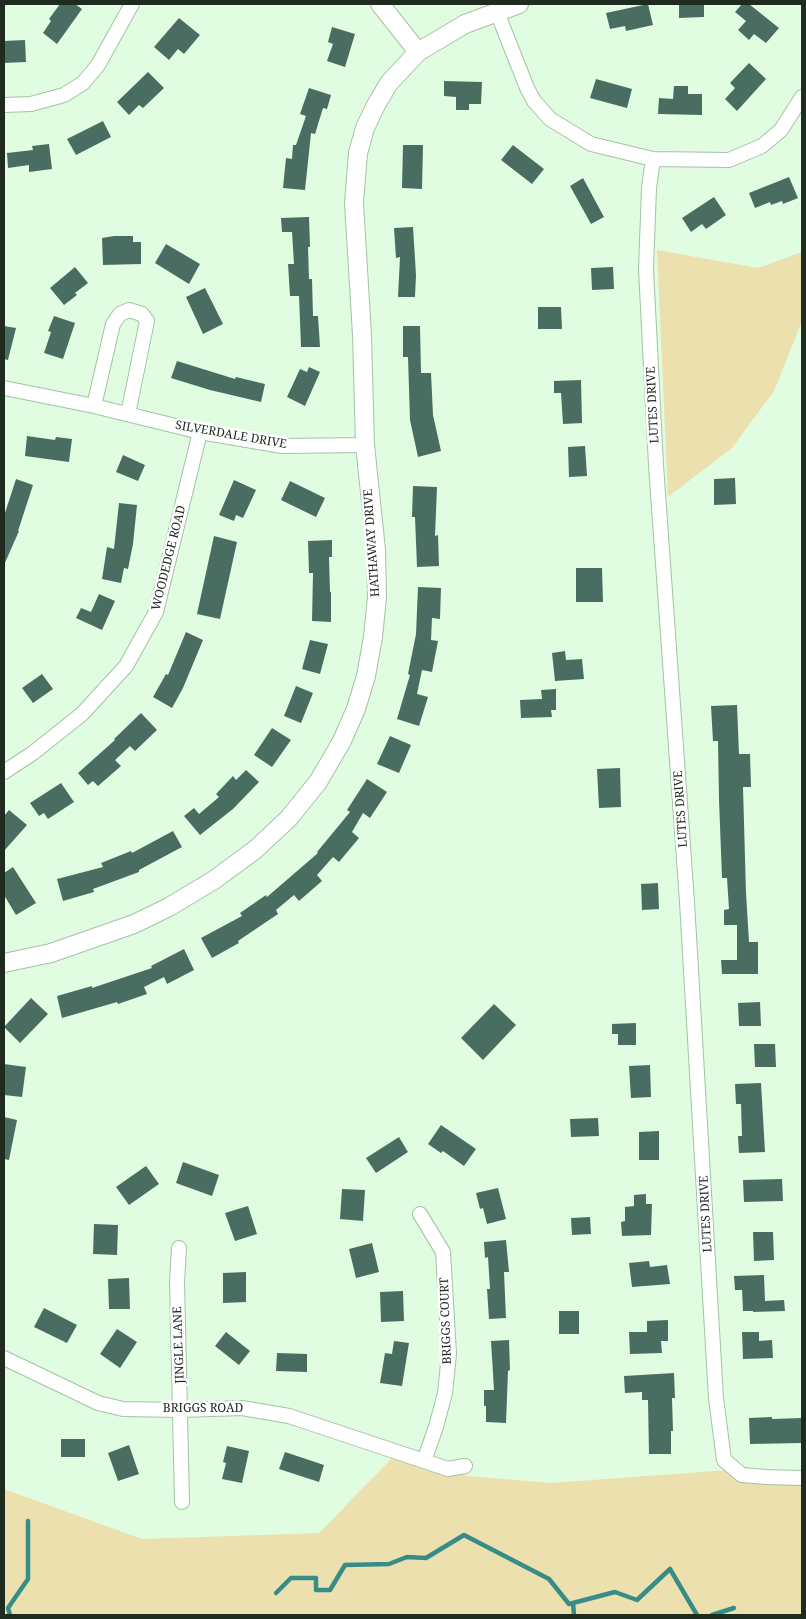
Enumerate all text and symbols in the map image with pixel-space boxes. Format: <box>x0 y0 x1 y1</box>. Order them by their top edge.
street label: LUTES DRIVE <box>644 366 662 444</box>
street label: SILVERDALE DRIVE <box>174 418 288 452</box>
street label: HATHAWAY DRIVE <box>361 488 383 598</box>
street label: WOODEDGE ROAD <box>149 504 189 612</box>
street label: LUTES DRIVE <box>671 770 691 848</box>
street label: LUTES DRIVE <box>697 1175 715 1253</box>
street label: BRIGGS COURT <box>437 1277 455 1365</box>
street label: JINGLE LANE <box>170 1306 188 1384</box>
street label: BRIGGS ROAD <box>163 1402 243 1416</box>

